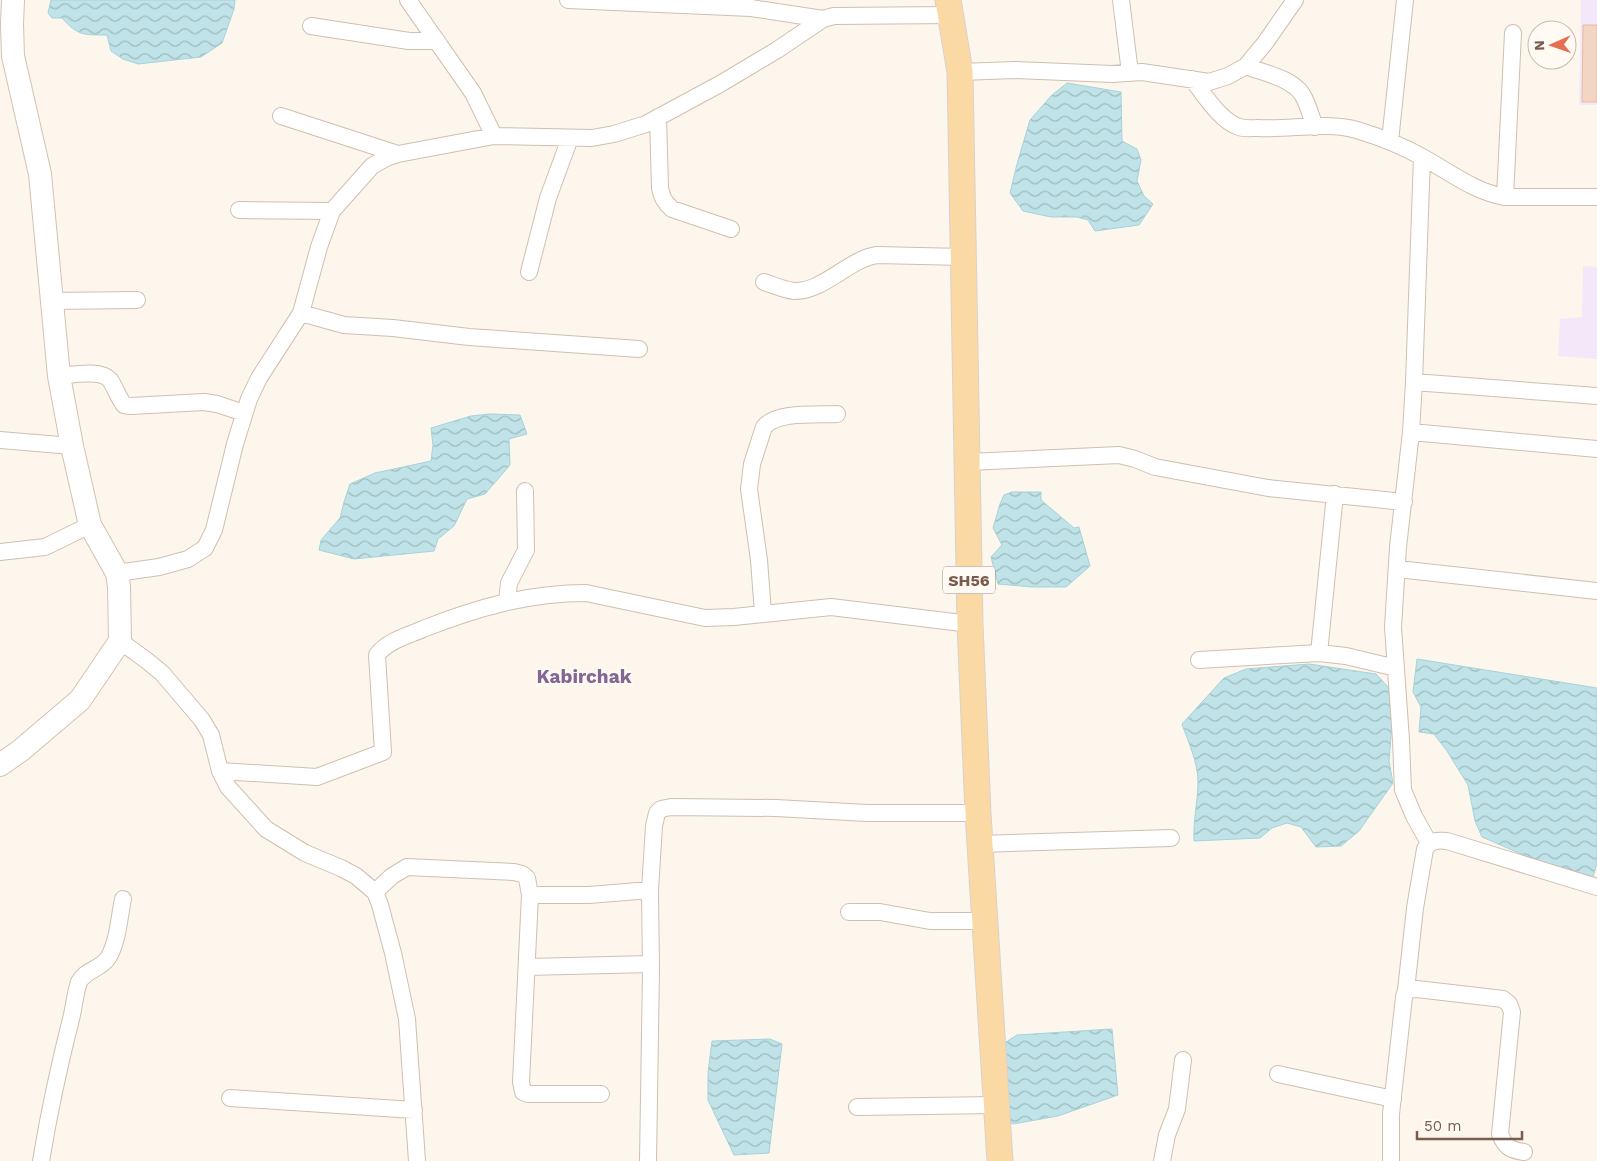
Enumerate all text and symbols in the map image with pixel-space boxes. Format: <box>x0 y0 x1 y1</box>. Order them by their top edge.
north arrow <box>1527 20 1577 70</box>
text: N <box>1531 40 1547 51</box>
road number: SH56 <box>943 566 995 594</box>
district label: Kabirchak <box>537 665 632 688</box>
scale bar <box>1417 1108 1522 1140</box>
text: 50 m <box>1424 1117 1461 1135</box>

